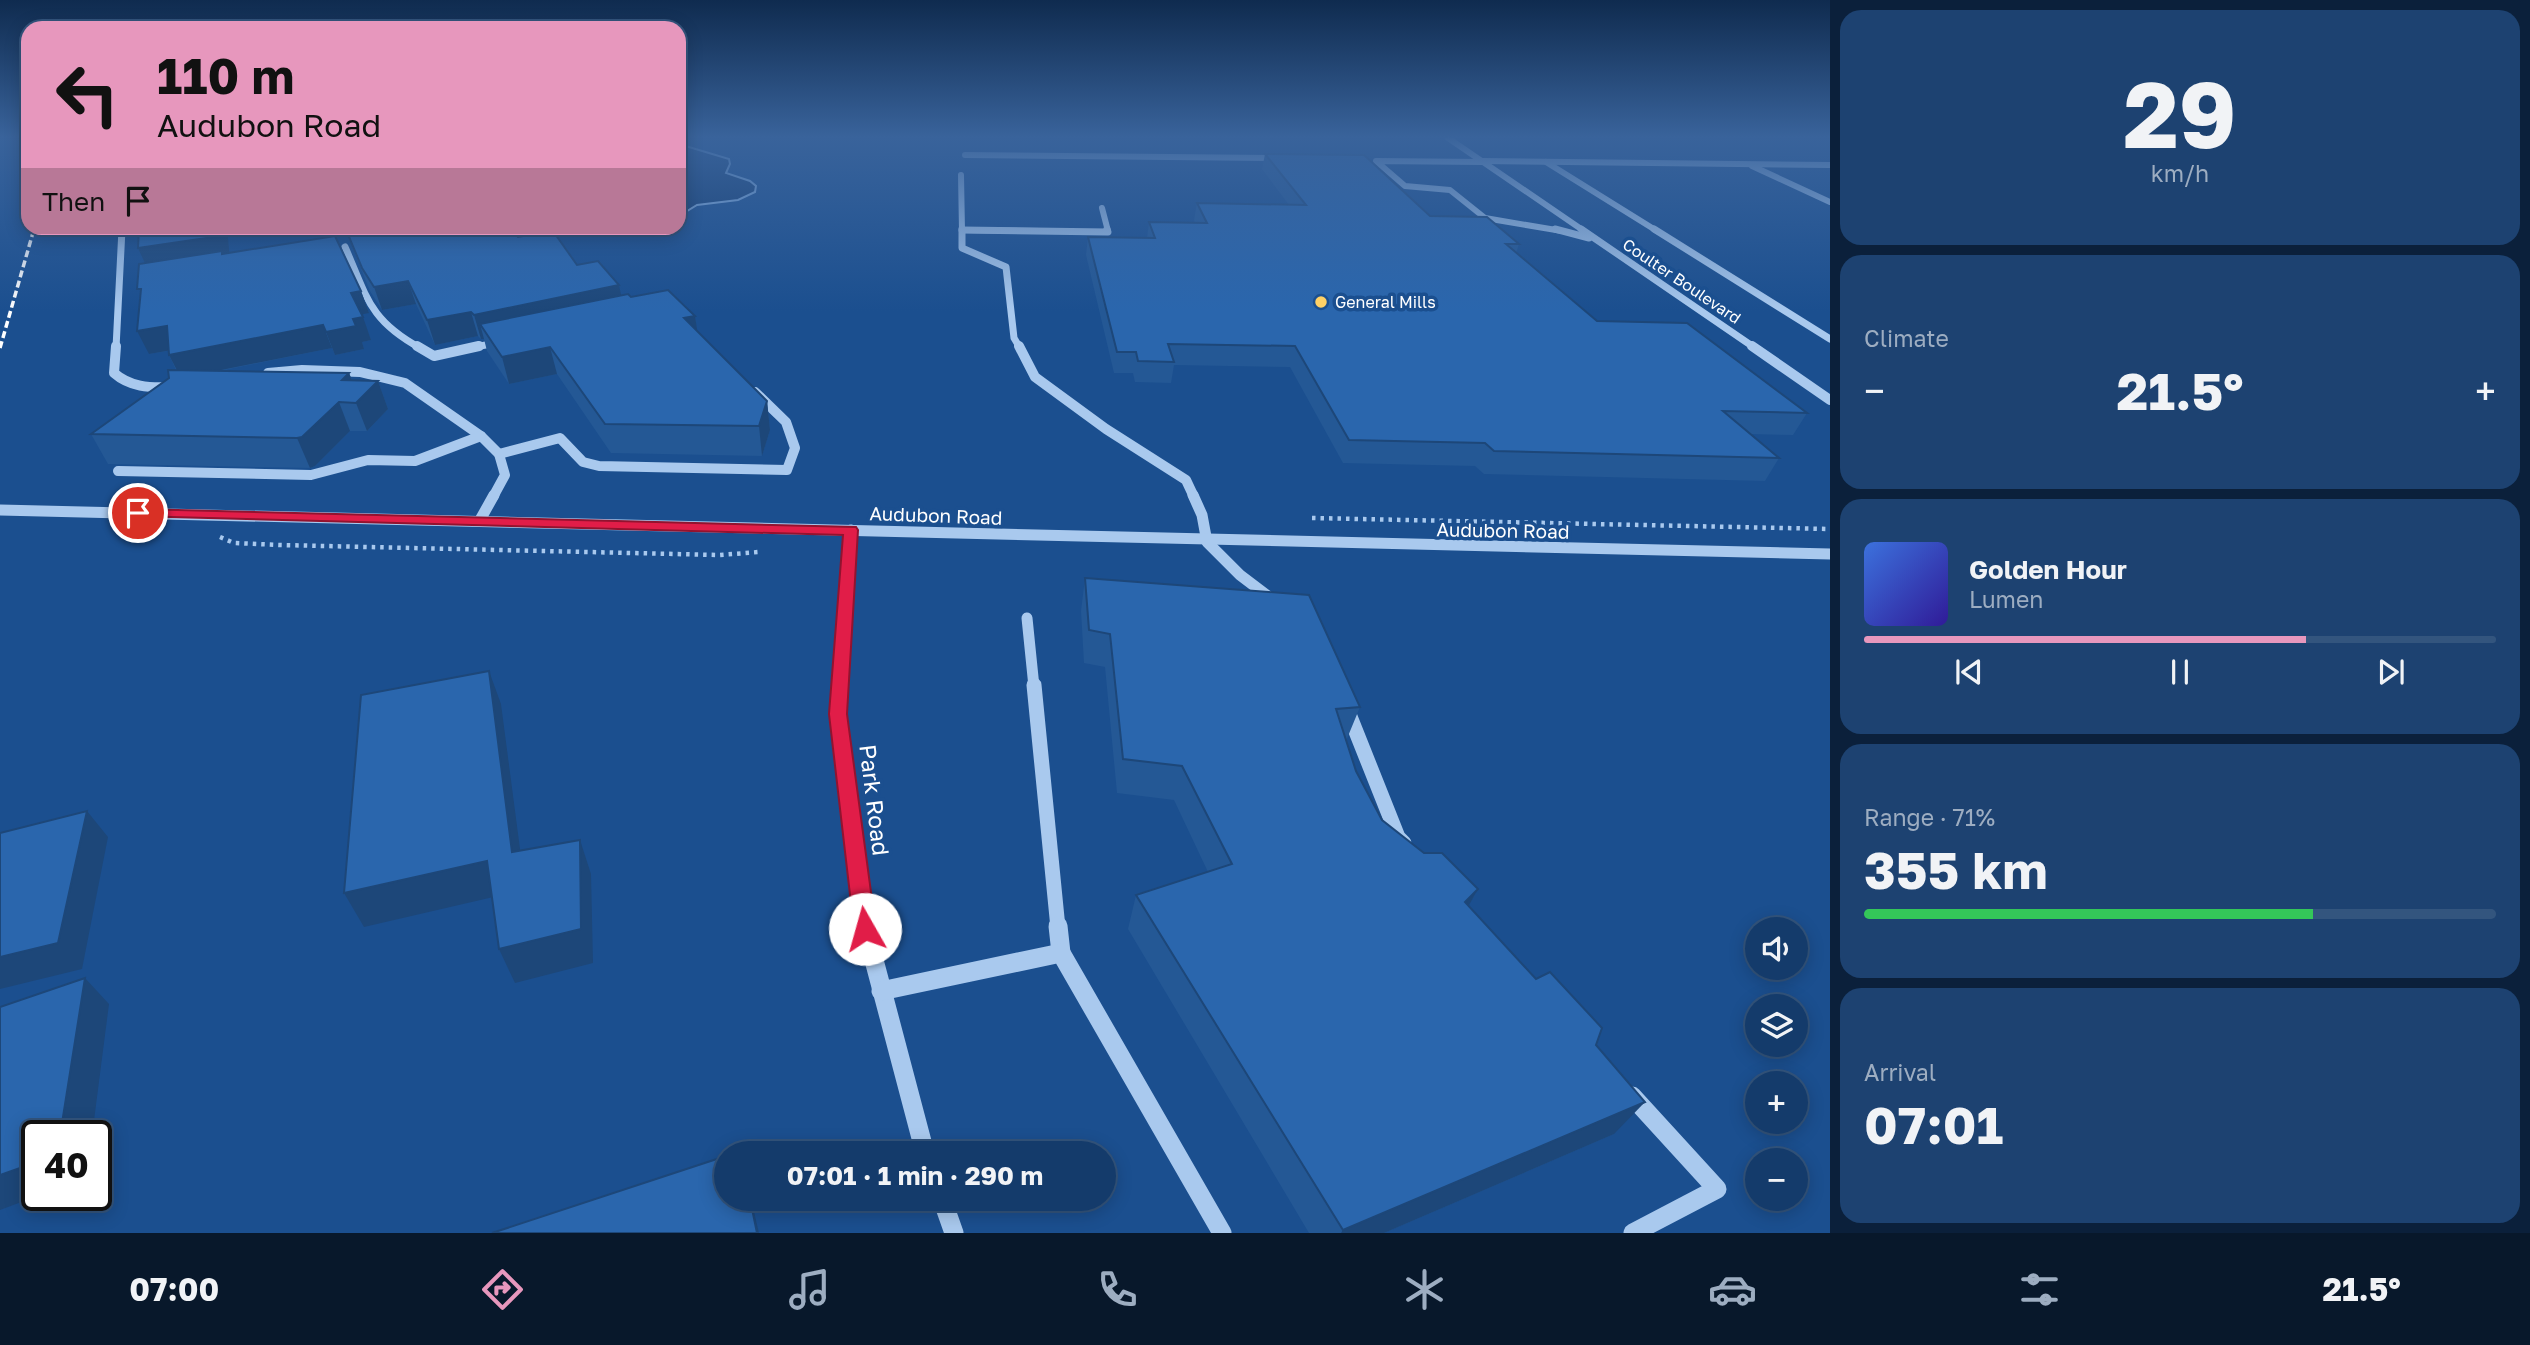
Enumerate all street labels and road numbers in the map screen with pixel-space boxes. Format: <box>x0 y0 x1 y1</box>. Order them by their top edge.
street label: Coulter Boulevard <box>1619 234 1745 328</box>
street label: Audubon Road <box>869 501 1003 529</box>
street label: Audubon Road <box>1436 517 1570 543</box>
street label: Park Road <box>854 743 896 857</box>

